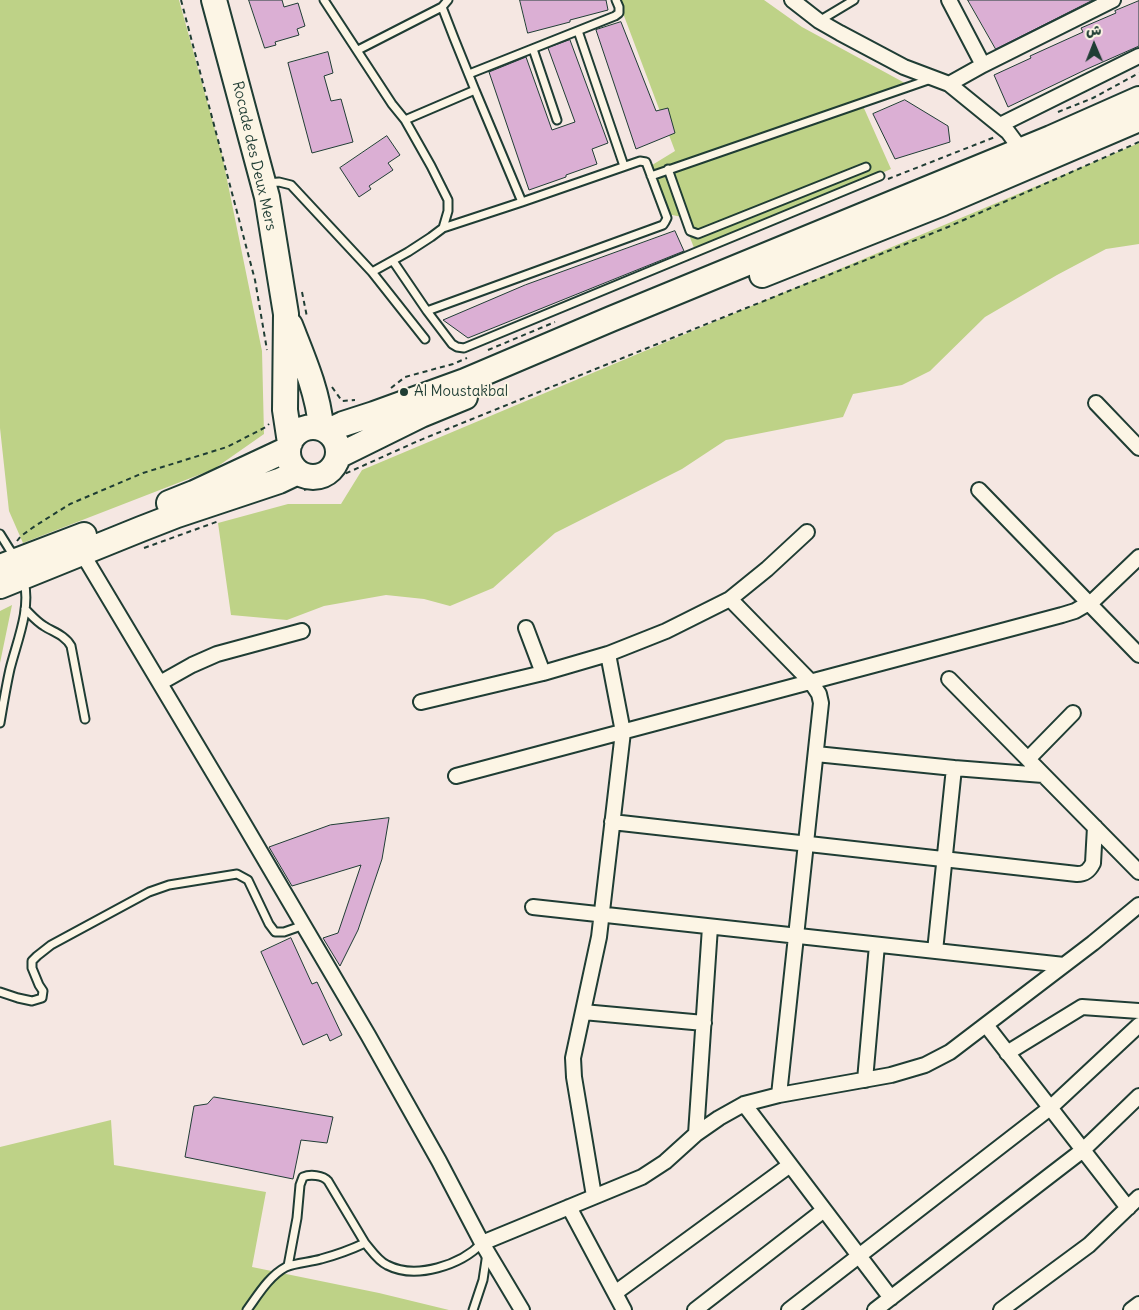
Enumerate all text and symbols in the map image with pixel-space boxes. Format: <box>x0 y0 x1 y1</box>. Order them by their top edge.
north arrow <box>1069 20 1119 70</box>
text: ش <box>1086 21 1102 39</box>
street label: Rocade des Deux Mers <box>228 79 280 233</box>
place label: Al Moustakbal <box>414 383 508 401</box>
marker: Al Moustakbal <box>398 386 410 398</box>

